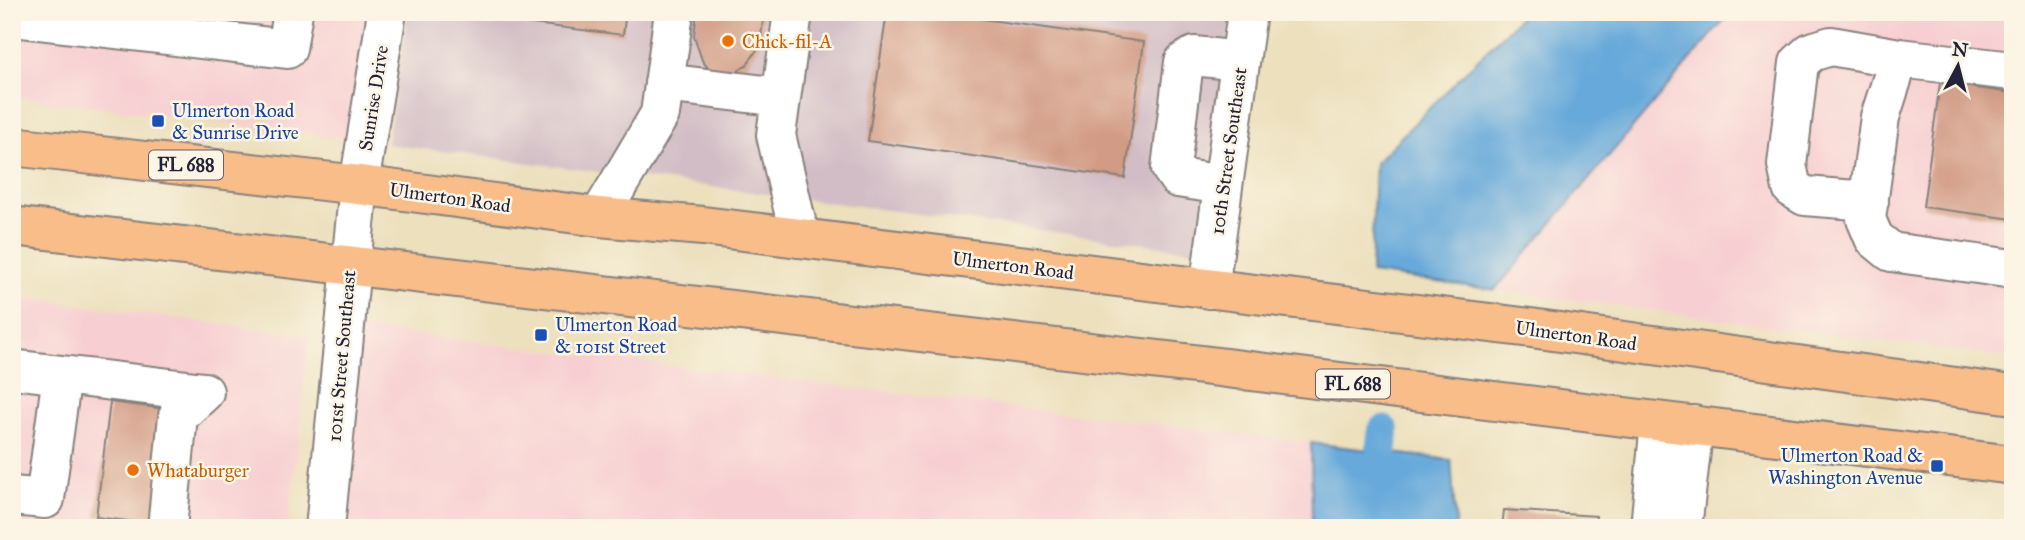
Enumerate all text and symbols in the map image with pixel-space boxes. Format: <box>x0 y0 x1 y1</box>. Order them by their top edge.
place label: Chick-fil-A <box>742 30 832 53</box>
north arrow <box>1924 32 1994 102</box>
marker: Chick-fil-A <box>720 33 736 49</box>
text: N <box>1951 37 1969 62</box>
street label: Sunrise Drive <box>354 44 393 152</box>
street label: 10th Street Southeast <box>1205 66 1252 236</box>
place label: Ulmerton Road & Sunrise Drive <box>172 99 299 144</box>
marker: Ulmerton Road & Sunrise Drive <box>150 113 166 129</box>
road number: FL 688 <box>149 150 223 180</box>
street label: Ulmerton Road <box>388 178 513 217</box>
street label: Ulmerton Road <box>951 247 1076 284</box>
street label: 101st Street Southeast <box>323 269 360 443</box>
place label: Ulmerton Road & 101st Street <box>555 313 678 358</box>
street label: Ulmerton Road <box>1514 316 1639 355</box>
marker: Ulmerton Road & 101st Street <box>533 327 549 343</box>
road number: FL 688 <box>1316 370 1390 398</box>
place label: Ulmerton Road & Washington Avenue <box>1768 444 1923 490</box>
marker: Ulmerton Road & Washington Avenue <box>1929 458 1945 474</box>
place label: Whataburger <box>147 459 250 483</box>
marker: Whataburger <box>125 462 141 478</box>

